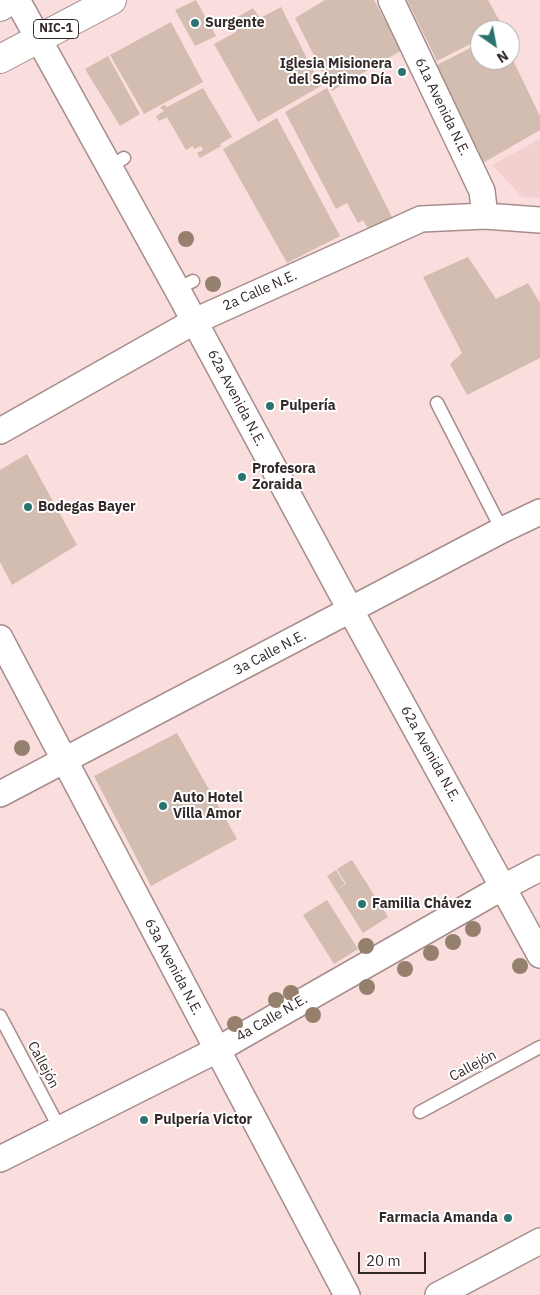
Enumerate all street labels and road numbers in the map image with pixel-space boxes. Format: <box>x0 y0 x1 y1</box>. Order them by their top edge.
road number: NIC-1 <box>34 20 78 38</box>
street label: 61a Avenida N.E. <box>411 55 473 159</box>
street label: 2a Calle N.E. <box>220 267 300 315</box>
street label: 62a Avenida N.E. <box>204 347 268 449</box>
street label: 3a Calle N.E. <box>231 627 309 679</box>
street label: 62a Avenida N.E. <box>397 703 463 805</box>
street label: 63a Avenida N.E. <box>141 916 205 1018</box>
street label: 4a Calle N.E. <box>233 991 311 1045</box>
street label: Callejón <box>24 1039 62 1091</box>
street label: Callejón <box>447 1047 499 1085</box>

